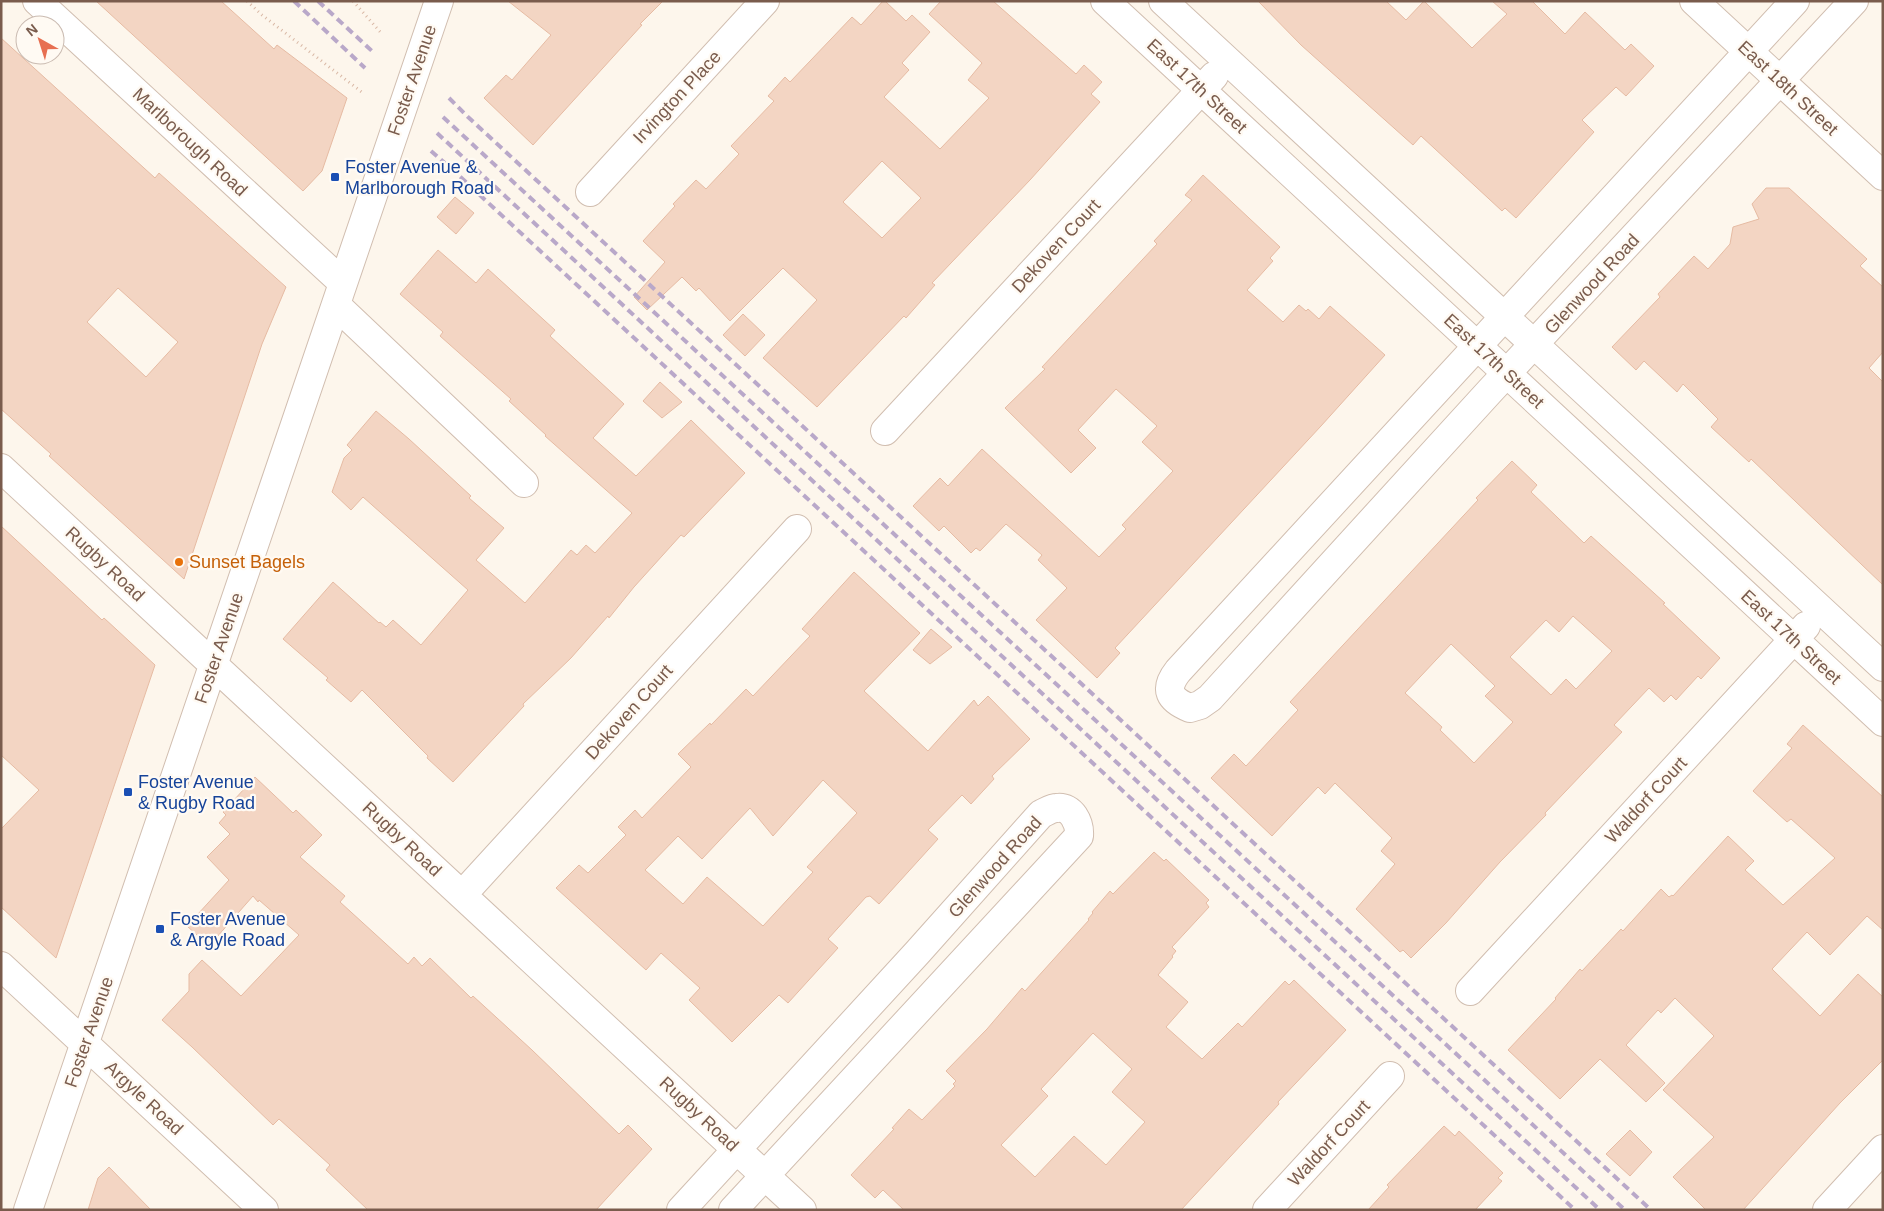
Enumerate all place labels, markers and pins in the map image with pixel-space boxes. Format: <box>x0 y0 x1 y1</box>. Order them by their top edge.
place label: Foster Avenue & Marlborough Road <box>345 157 494 198</box>
marker: Foster Avenue & Marlborough Road <box>329 171 341 183</box>
place label: Sunset Bagels <box>189 552 305 572</box>
marker: Sunset Bagels <box>173 556 185 568</box>
place label: Foster Avenue & Rugby Road <box>138 772 255 813</box>
marker: Foster Avenue & Rugby Road <box>122 786 134 798</box>
place label: Foster Avenue & Argyle Road <box>170 909 286 950</box>
marker: Foster Avenue & Argyle Road <box>154 923 166 935</box>

